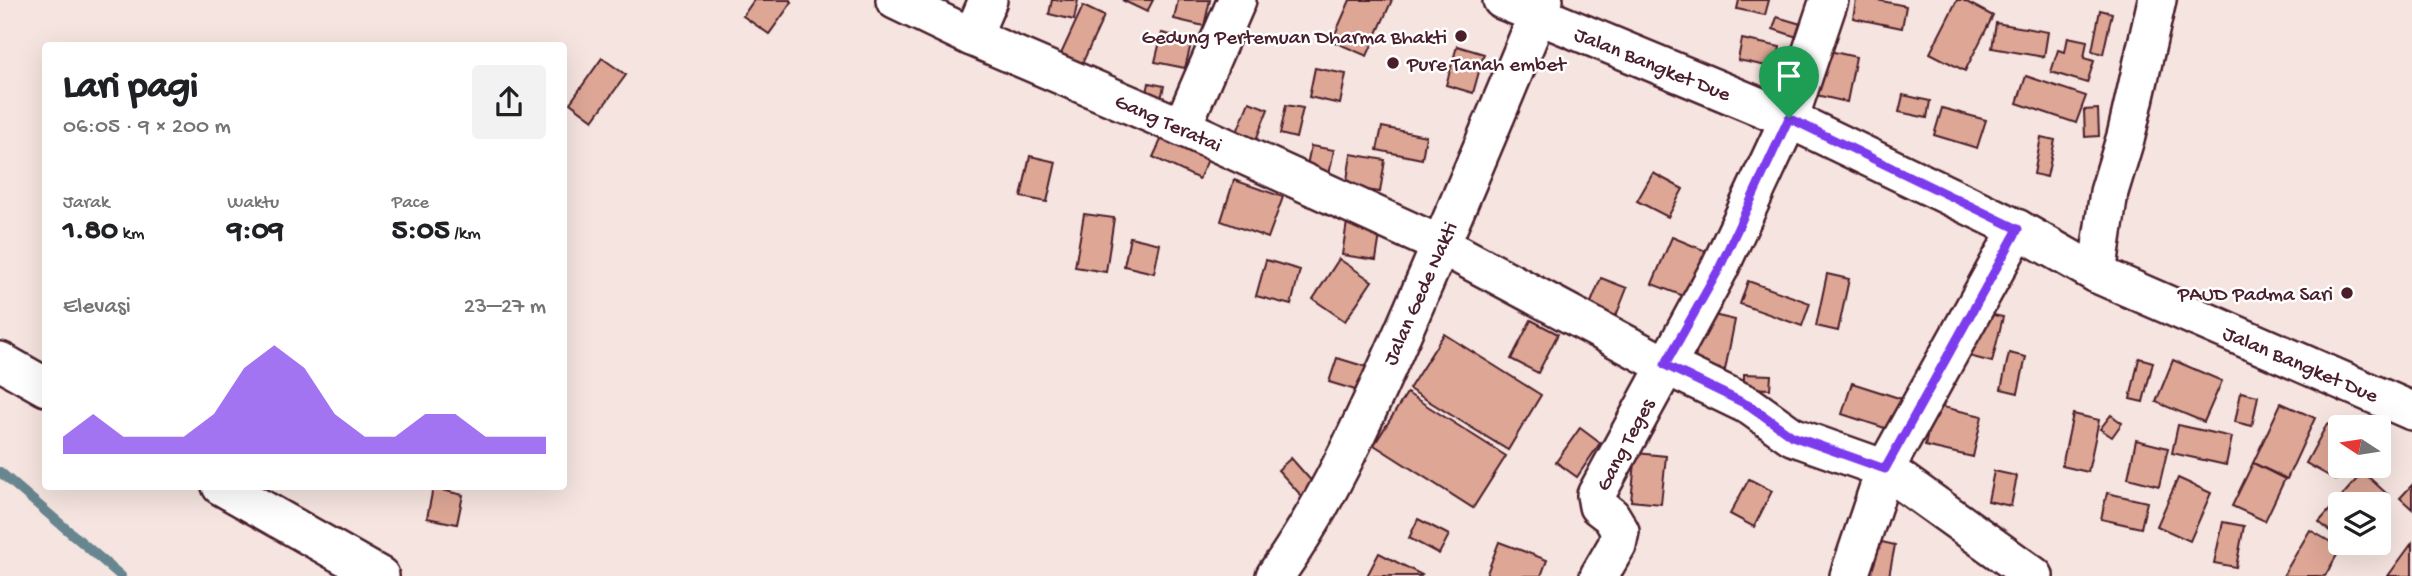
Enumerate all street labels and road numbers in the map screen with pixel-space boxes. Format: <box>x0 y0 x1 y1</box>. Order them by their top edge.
street label: Jalan Bangket Due <box>1570 23 1735 109</box>
street label: Gang Teratai <box>1110 90 1225 160</box>
street label: Jalan Gede Nakti <box>1379 219 1465 370</box>
street label: Jalan Bangket Due <box>2218 322 2382 411</box>
street label: Gang Teges <box>1592 394 1662 496</box>

